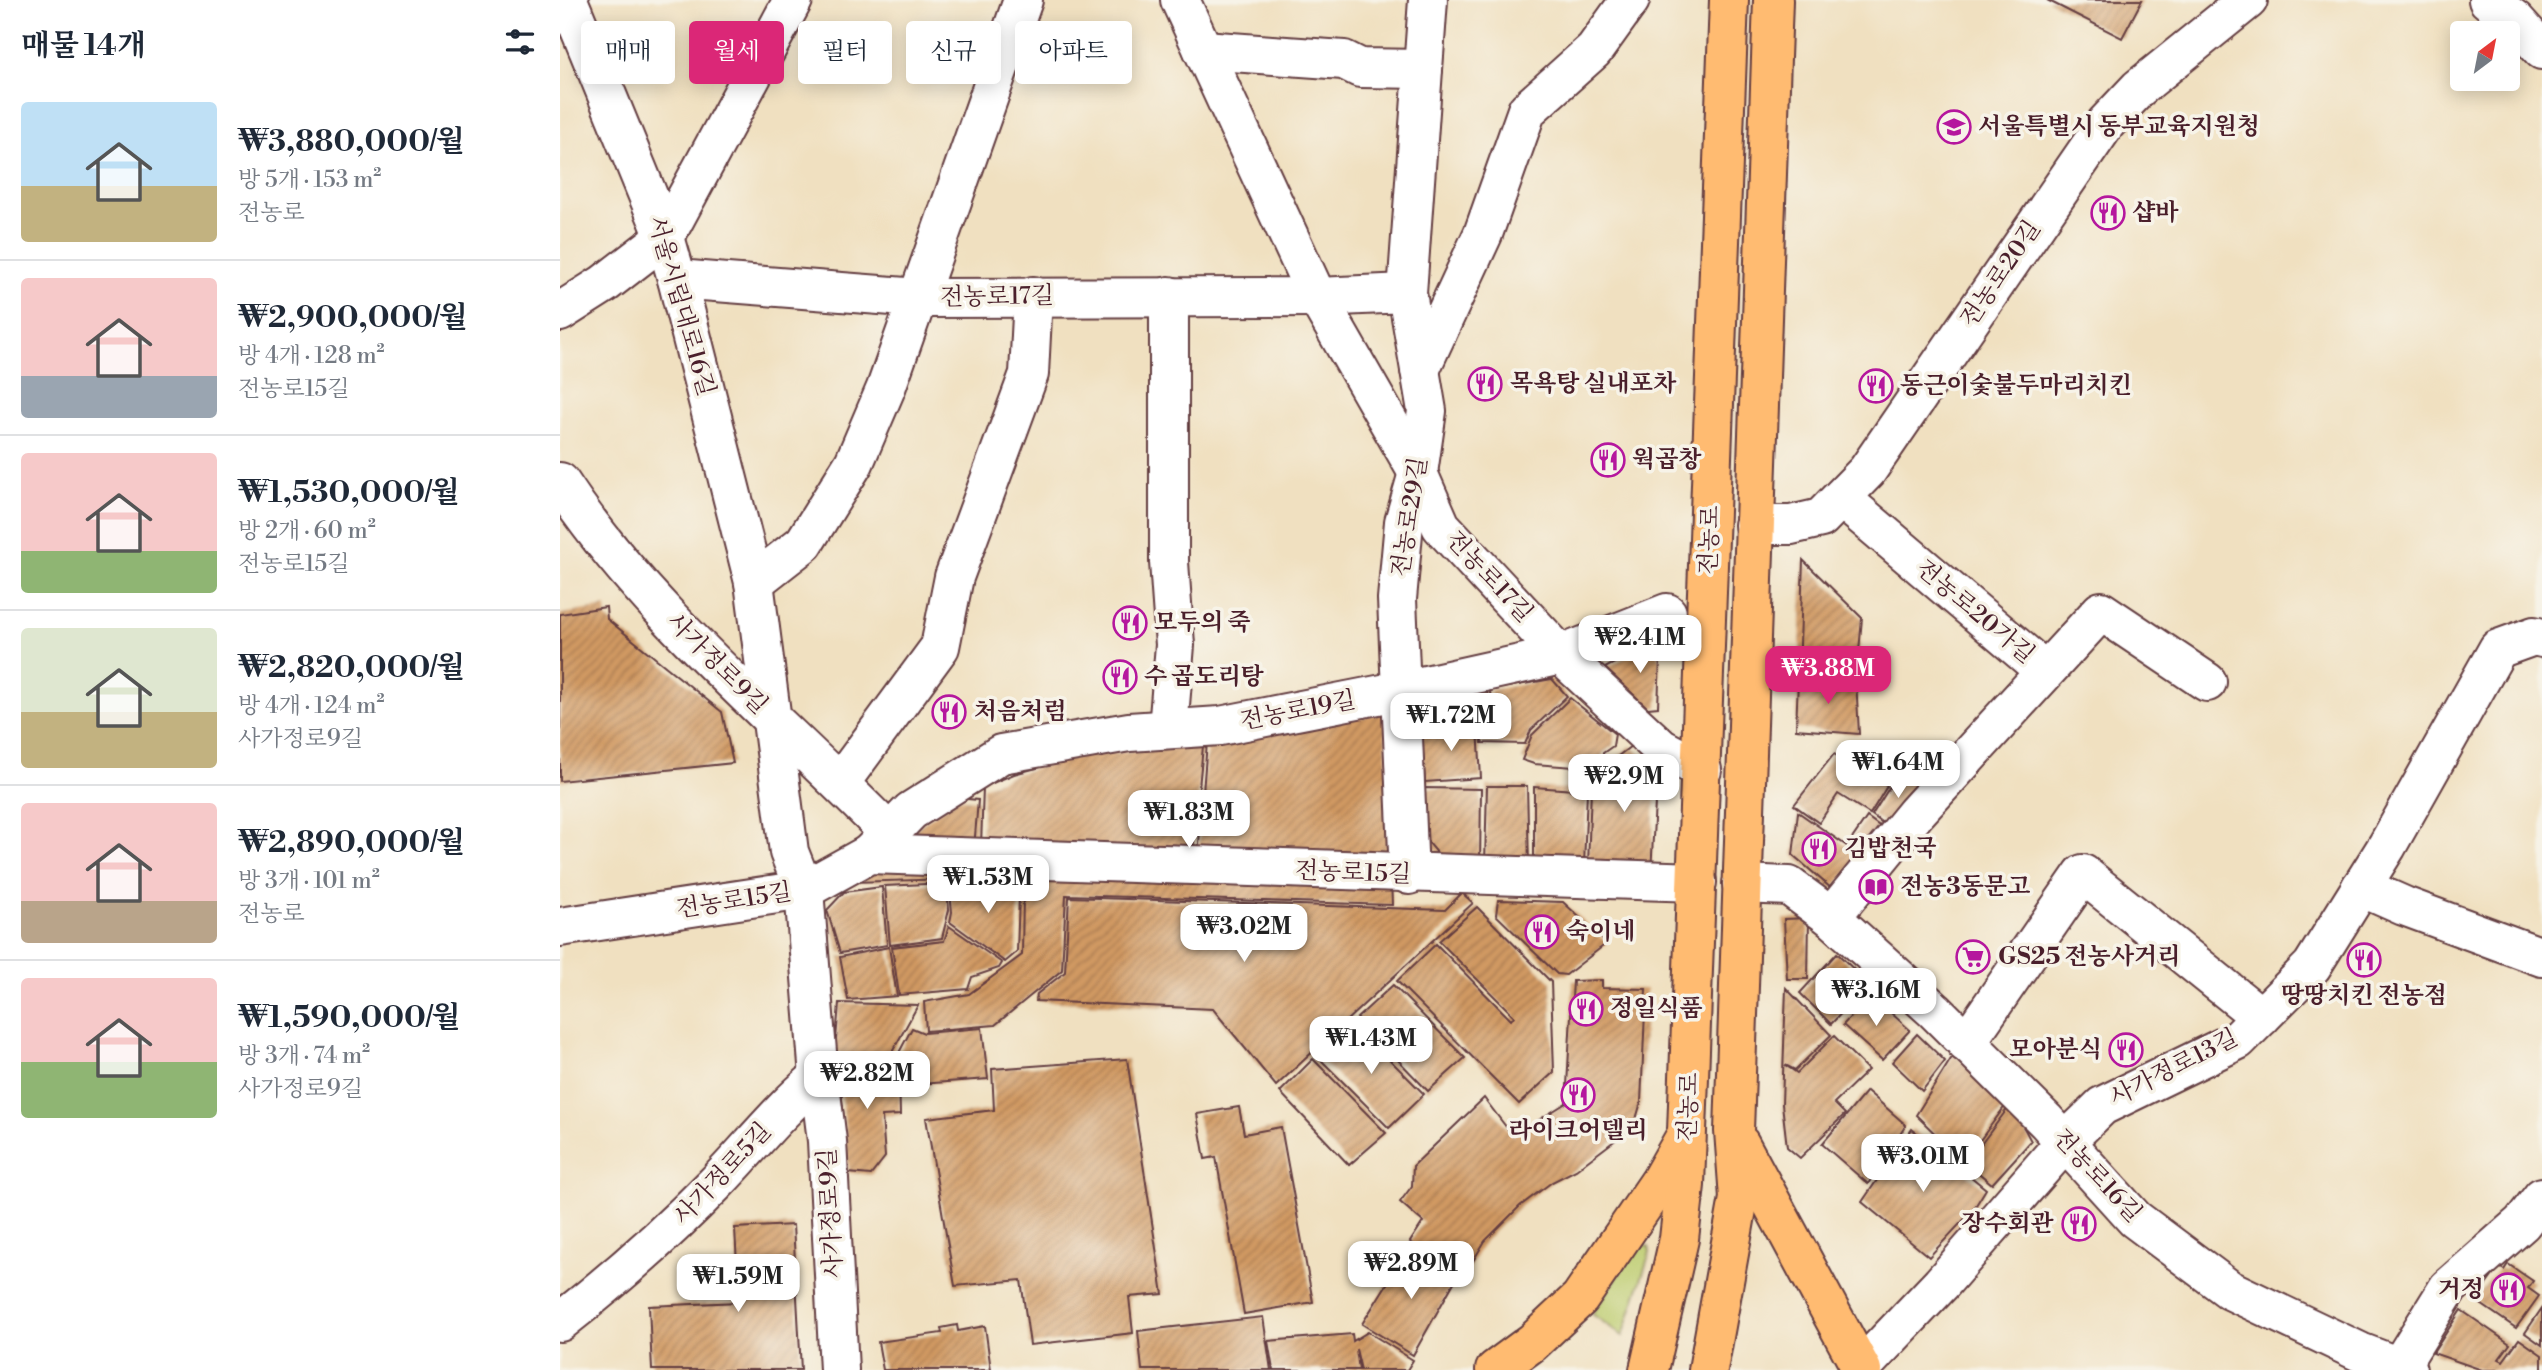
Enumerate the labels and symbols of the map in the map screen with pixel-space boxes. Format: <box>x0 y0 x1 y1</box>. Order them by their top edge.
north arrow <box>2450 21 2520 91</box>
school or university icon: 서울특별시 동부교육지원청 <box>1935 108 1973 146</box>
place label: 서울특별시 동부교육지원청 <box>1978 112 2260 142</box>
restaurant icon: 샵바 <box>2089 194 2127 232</box>
place label: 샵바 <box>2132 198 2179 228</box>
street label: 서울시립대로16길 <box>641 212 721 400</box>
street label: 전농로20길 <box>1954 215 2048 333</box>
street label: 전농로17길 <box>940 281 1054 313</box>
restaurant icon: 목욕탕 실내포차 <box>1466 365 1504 403</box>
restaurant icon: 동근이숯불두마리치킨 <box>1857 367 1895 405</box>
place label: 목욕탕 실내포차 <box>1510 369 1677 399</box>
place label: 동근이숯불두마리치킨 <box>1900 371 2132 401</box>
restaurant icon: 웍곱창 <box>1589 441 1627 479</box>
place label: 웍곱창 <box>1632 445 1702 475</box>
street label: 전농로29길 <box>1386 455 1434 579</box>
street label: 전농로 <box>1694 505 1726 575</box>
street label: 전농로17길 <box>1439 525 1539 629</box>
street label: 전농로20가길 <box>1910 554 2040 670</box>
restaurant icon: 모두의 죽 <box>1111 604 1149 642</box>
street label: 사가정로9길 <box>660 607 774 721</box>
place label: 모두의 죽 <box>1154 608 1251 638</box>
pin: ₩2.41M <box>1583 616 1697 675</box>
pin: ₩3.88M <box>1771 646 1885 706</box>
restaurant icon: 수 곱도리탕 <box>1101 658 1139 696</box>
place label: 수 곱도리탕 <box>1144 662 1265 692</box>
street label: 전농로19길 <box>1238 685 1358 737</box>
restaurant icon: 처음처럼 <box>930 693 968 731</box>
pin: ₩1.72M <box>1394 694 1508 753</box>
place label: 처음처럼 <box>974 697 1067 727</box>
pin: ₩1.64M <box>1841 740 1955 800</box>
pin: ₩2.9M <box>1575 754 1673 814</box>
pin: ₩1.83M <box>1132 790 1246 850</box>
restaurant icon: 김밥천국 <box>1800 830 1838 868</box>
place label: 김밥천국 <box>1844 834 1937 864</box>
pin: ₩1.53M <box>931 856 1045 915</box>
street label: 전농로15길 <box>1294 856 1412 890</box>
library icon: 전농3동문고 <box>1857 868 1895 906</box>
place label: 전농3동문고 <box>1900 872 2030 902</box>
street label: 전농로15길 <box>674 877 794 925</box>
pin: ₩3.02M <box>1187 904 1301 964</box>
restaurant icon: 숙이네 <box>1523 913 1561 951</box>
place label: 숙이네 <box>1566 917 1636 947</box>
supermarket icon: GS25 전농사거리 <box>1954 938 1992 976</box>
restaurant icon: 땅땅치킨 전농점 <box>2345 941 2383 979</box>
place label: GS25 전농사거리 <box>1998 942 2180 972</box>
pin: ₩3.16M <box>1819 968 1933 1028</box>
place label: 땅땅치킨 전농점 <box>2281 981 2447 1011</box>
restaurant icon: 정일식품 <box>1567 990 1605 1028</box>
place label: 정일식품 <box>1610 994 1703 1024</box>
pin: ₩1.43M <box>1314 1016 1428 1076</box>
street label: 사가정로13길 <box>2105 1023 2243 1113</box>
restaurant icon: 모아분식 <box>2107 1031 2145 1069</box>
place label: 모아분식 <box>2009 1035 2102 1065</box>
pin: ₩2.82M <box>810 1052 924 1111</box>
street label: 전농로 <box>1673 1072 1705 1142</box>
restaurant icon: 라이크어델리 <box>1559 1076 1597 1114</box>
place label: 라이크어델리 <box>1508 1116 1648 1146</box>
street label: 사가정로5길 <box>668 1117 778 1231</box>
street label: 전농로16길 <box>2046 1123 2148 1229</box>
pin: ₩3.01M <box>1866 1134 1980 1194</box>
street label: 사가정로9길 <box>813 1147 849 1279</box>
restaurant icon: 장수회관 <box>2060 1205 2098 1243</box>
place label: 장수회관 <box>1961 1209 2054 1239</box>
pin: ₩2.89M <box>1354 1242 1468 1301</box>
pin: ₩1.59M <box>681 1254 795 1314</box>
restaurant icon: 거정 <box>2489 1271 2527 1309</box>
place label: 거정 <box>2438 1275 2484 1305</box>

